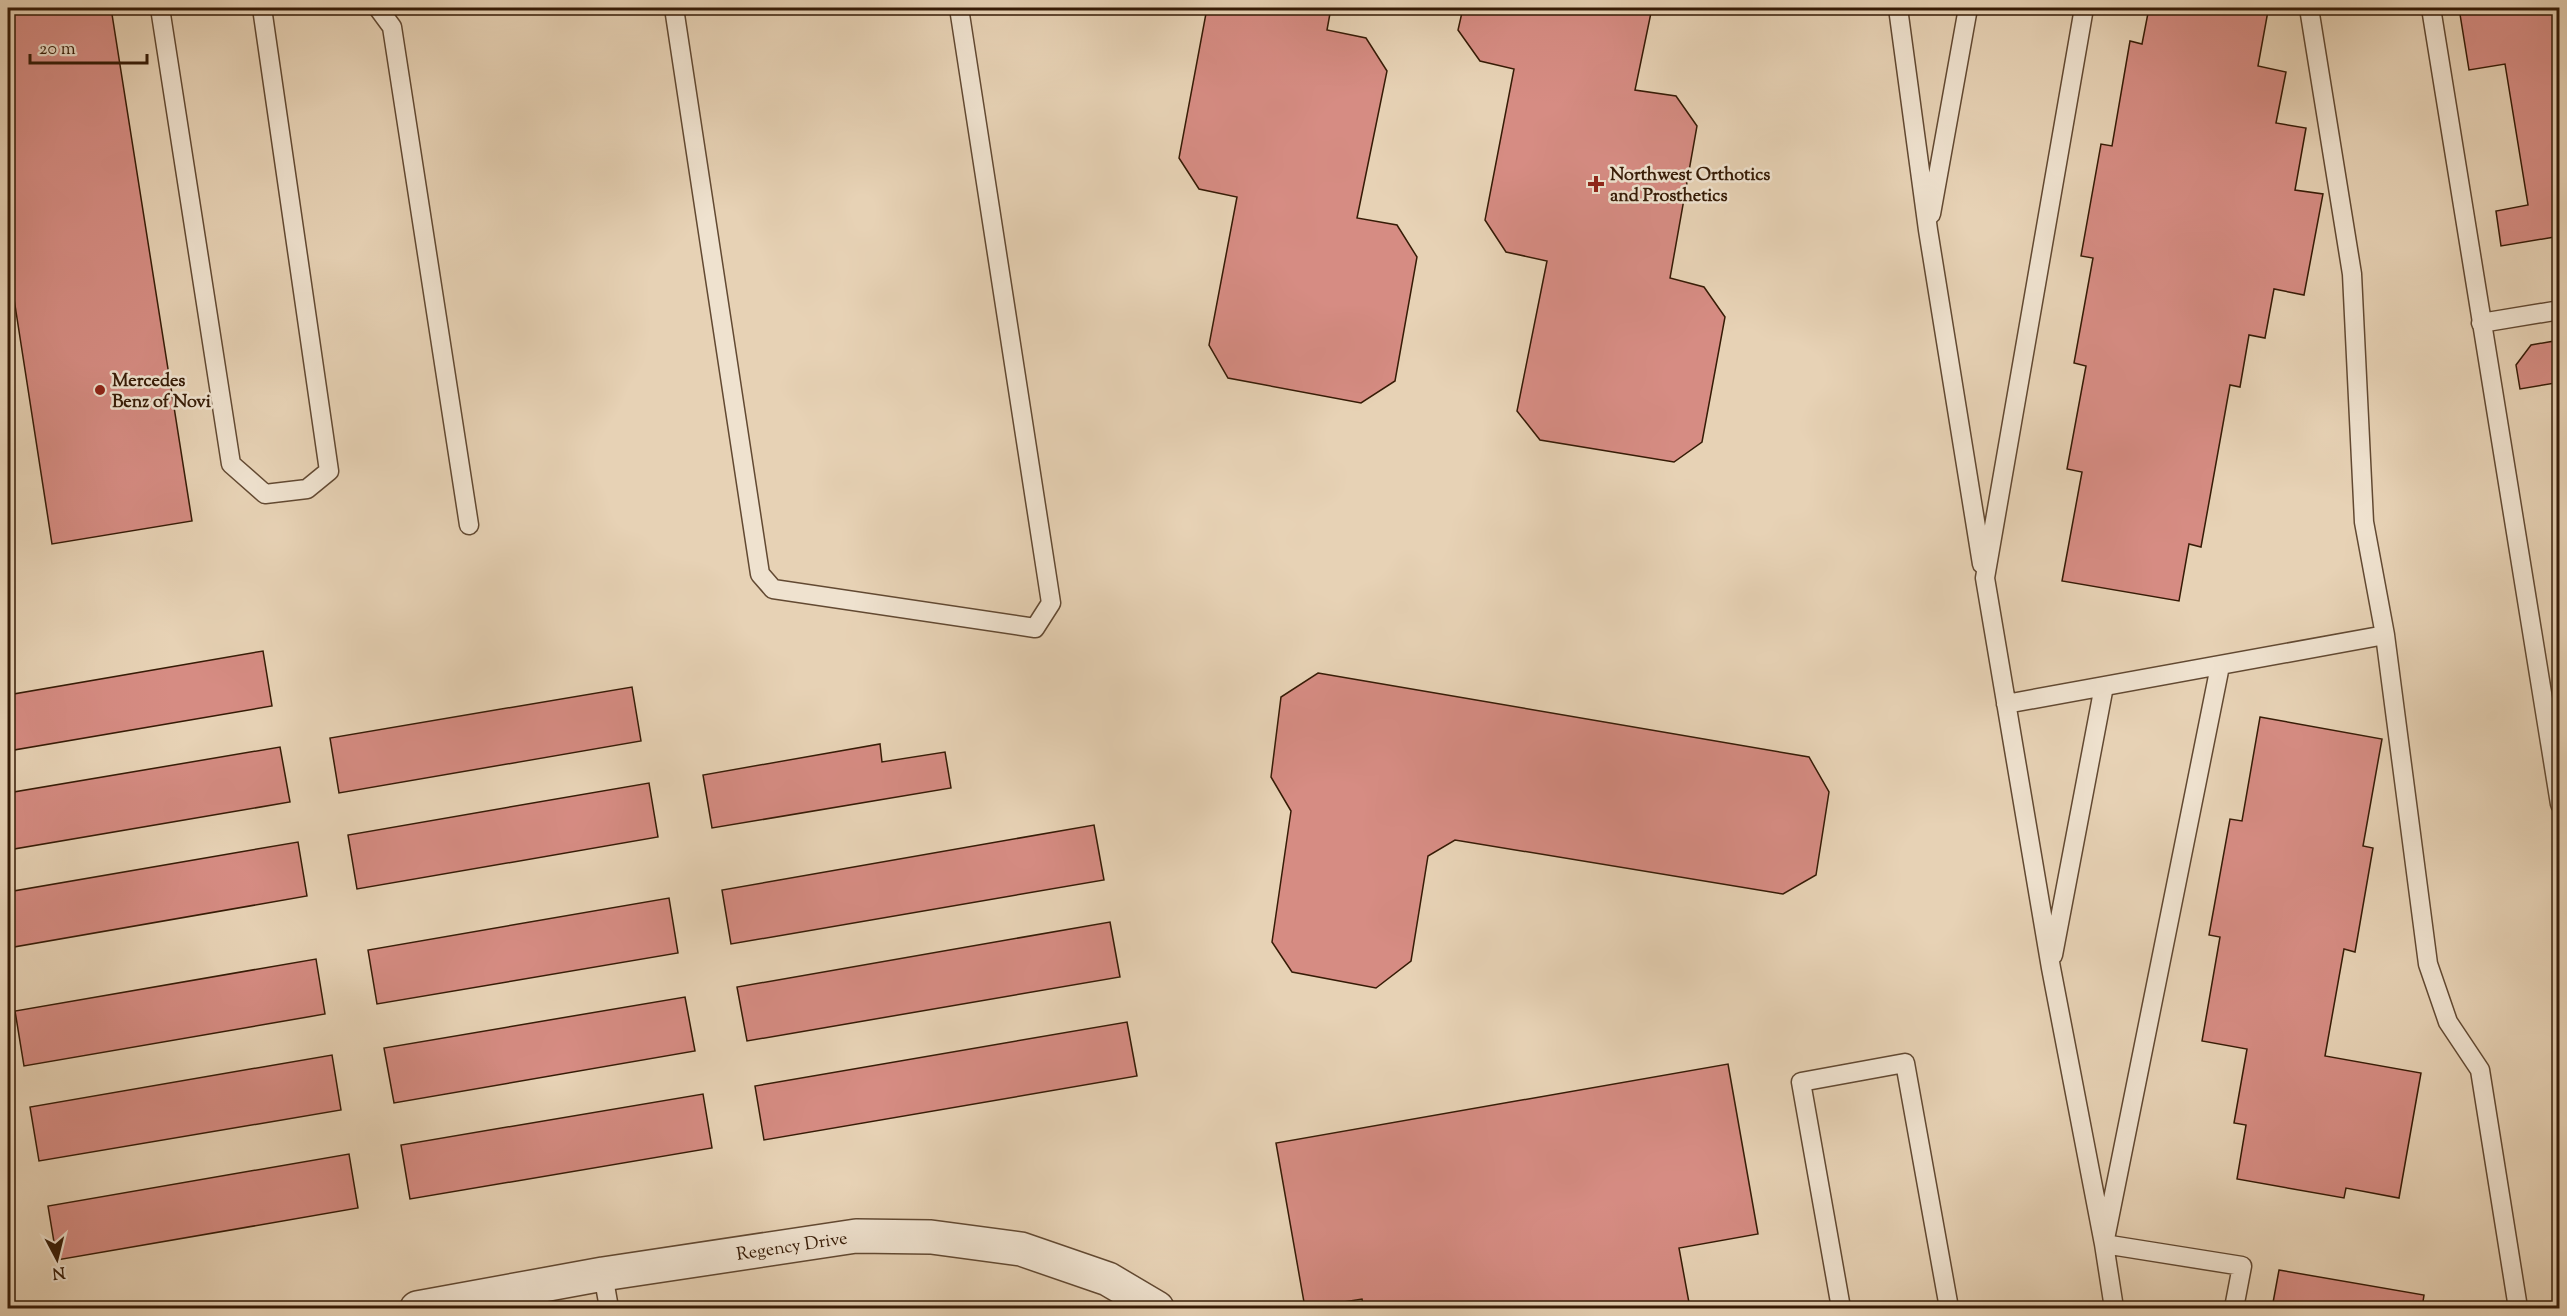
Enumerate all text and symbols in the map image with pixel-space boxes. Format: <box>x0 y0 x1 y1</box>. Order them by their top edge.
scale bar <box>30 27 147 65</box>
text: 20 m <box>39 37 76 63</box>
place label: Northwest Orthotics and Prosthetics <box>1610 163 1770 210</box>
marker: Northwest Orthotics and Prosthetics <box>1587 175 1605 193</box>
place label: Mercedes Benz of Novi <box>112 369 212 416</box>
marker: Mercedes Benz of Novi <box>93 383 107 397</box>
street label: Regency Drive <box>735 1226 849 1269</box>
north arrow <box>27 1229 87 1289</box>
text: N <box>51 1259 66 1284</box>

